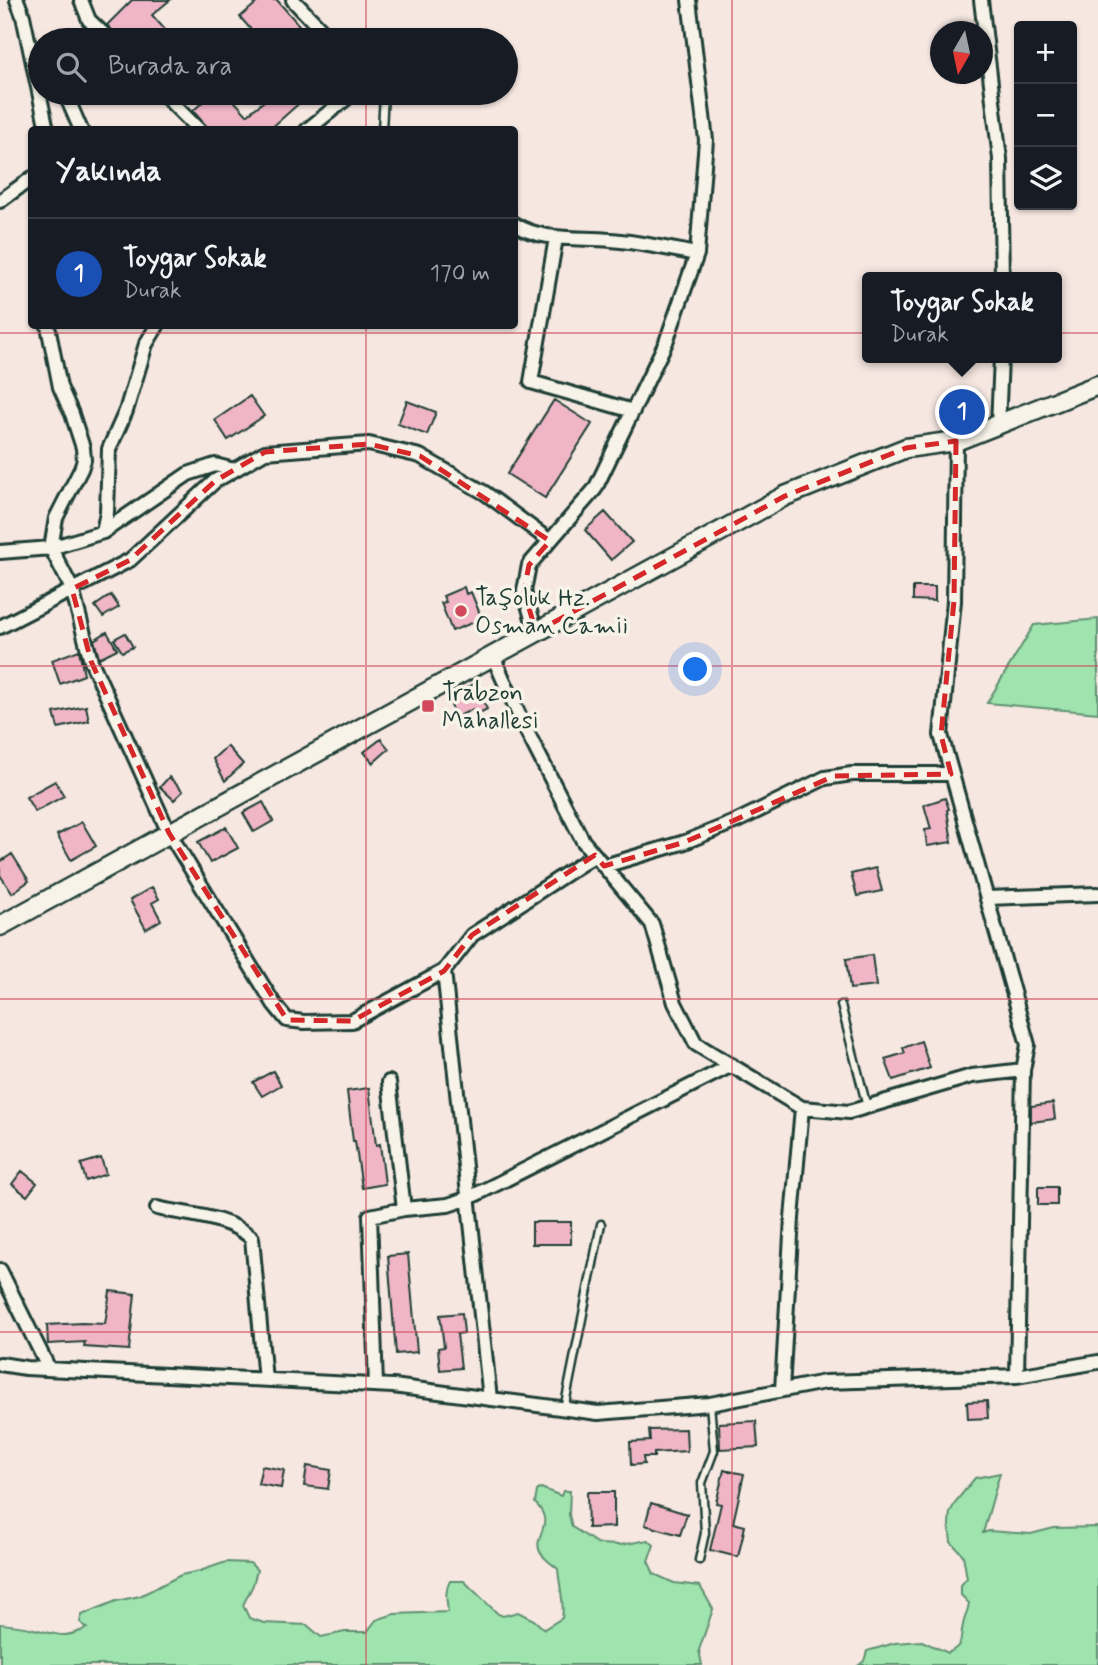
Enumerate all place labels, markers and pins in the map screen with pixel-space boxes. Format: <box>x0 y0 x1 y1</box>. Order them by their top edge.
pin: 1 <box>939 386 985 438</box>
place label: Taşoluk Hz. Osman Camii <box>475 583 628 642</box>
marker: Taşoluk Hz. Osman Camii <box>453 603 469 619</box>
place label: Trabzon Mahallesi <box>442 678 539 737</box>
marker: Trabzon Mahallesi <box>420 698 436 714</box>

